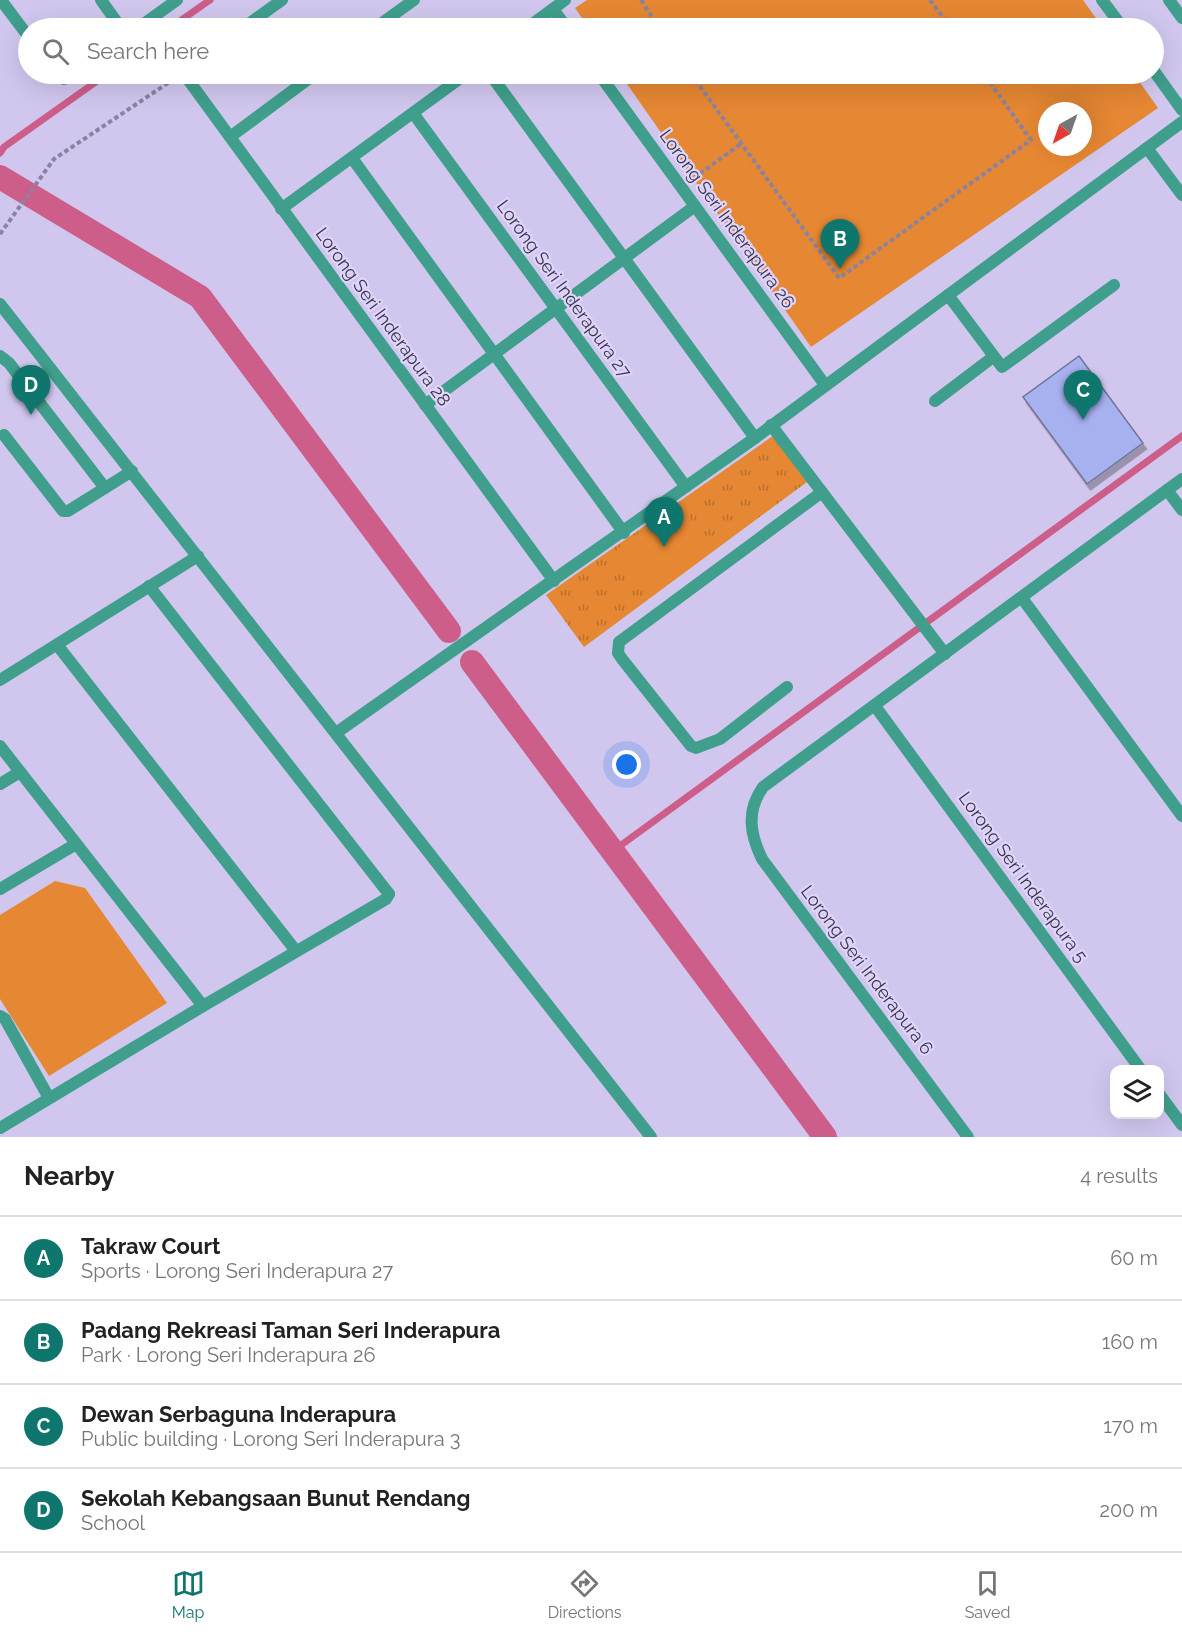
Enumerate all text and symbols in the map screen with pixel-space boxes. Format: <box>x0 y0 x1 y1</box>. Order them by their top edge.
search box <box>18 18 1164 84</box>
icon: search <box>39 35 72 68</box>
text: Search here <box>87 38 209 64</box>
north arrow <box>1038 102 1092 156</box>
street label: Lorong Seri Inderapura 26 <box>655 125 799 312</box>
street label: Lorong Seri Inderapura 27 <box>493 196 636 382</box>
pin: B <box>820 220 860 269</box>
street label: Lorong Seri Inderapura 28 <box>312 223 455 410</box>
pin: D <box>12 366 51 415</box>
pin: C <box>1064 370 1102 420</box>
pin: A <box>644 498 684 547</box>
your location <box>612 750 641 779</box>
street label: Lorong Seri Inderapura 5 <box>955 787 1092 966</box>
street label: Lorong Seri Inderapura 6 <box>797 881 938 1059</box>
map controls <box>1110 1065 1164 1119</box>
button: layers <box>1110 1065 1164 1119</box>
text: Nearby <box>24 1161 114 1191</box>
text: 4 results <box>1080 1164 1158 1188</box>
text: Takraw Court <box>81 1233 220 1259</box>
text: A <box>37 1246 50 1270</box>
text: 60 m <box>1110 1246 1158 1270</box>
text: Sports · Lorong Seri Inderapura 27 <box>81 1259 393 1283</box>
text: Padang Rekreasi Taman Seri Inderapura <box>81 1317 500 1343</box>
text: B <box>37 1330 50 1354</box>
text: 160 m <box>1102 1330 1158 1354</box>
text: Park · Lorong Seri Inderapura 26 <box>81 1343 376 1367</box>
text: Dewan Serbaguna Inderapura <box>81 1401 396 1427</box>
text: C <box>37 1414 50 1438</box>
text: 170 m <box>1103 1414 1158 1438</box>
text: Public building · Lorong Seri Inderapura 3 <box>81 1427 460 1451</box>
text: Sekolah Kebangsaan Bunut Rendang <box>81 1485 470 1511</box>
text: D <box>36 1498 51 1522</box>
text: 200 m <box>1100 1498 1158 1522</box>
text: School <box>81 1511 145 1535</box>
tab: Map <box>172 1567 205 1622</box>
tab: Directions <box>548 1567 622 1622</box>
tab: Saved <box>965 1567 1010 1622</box>

